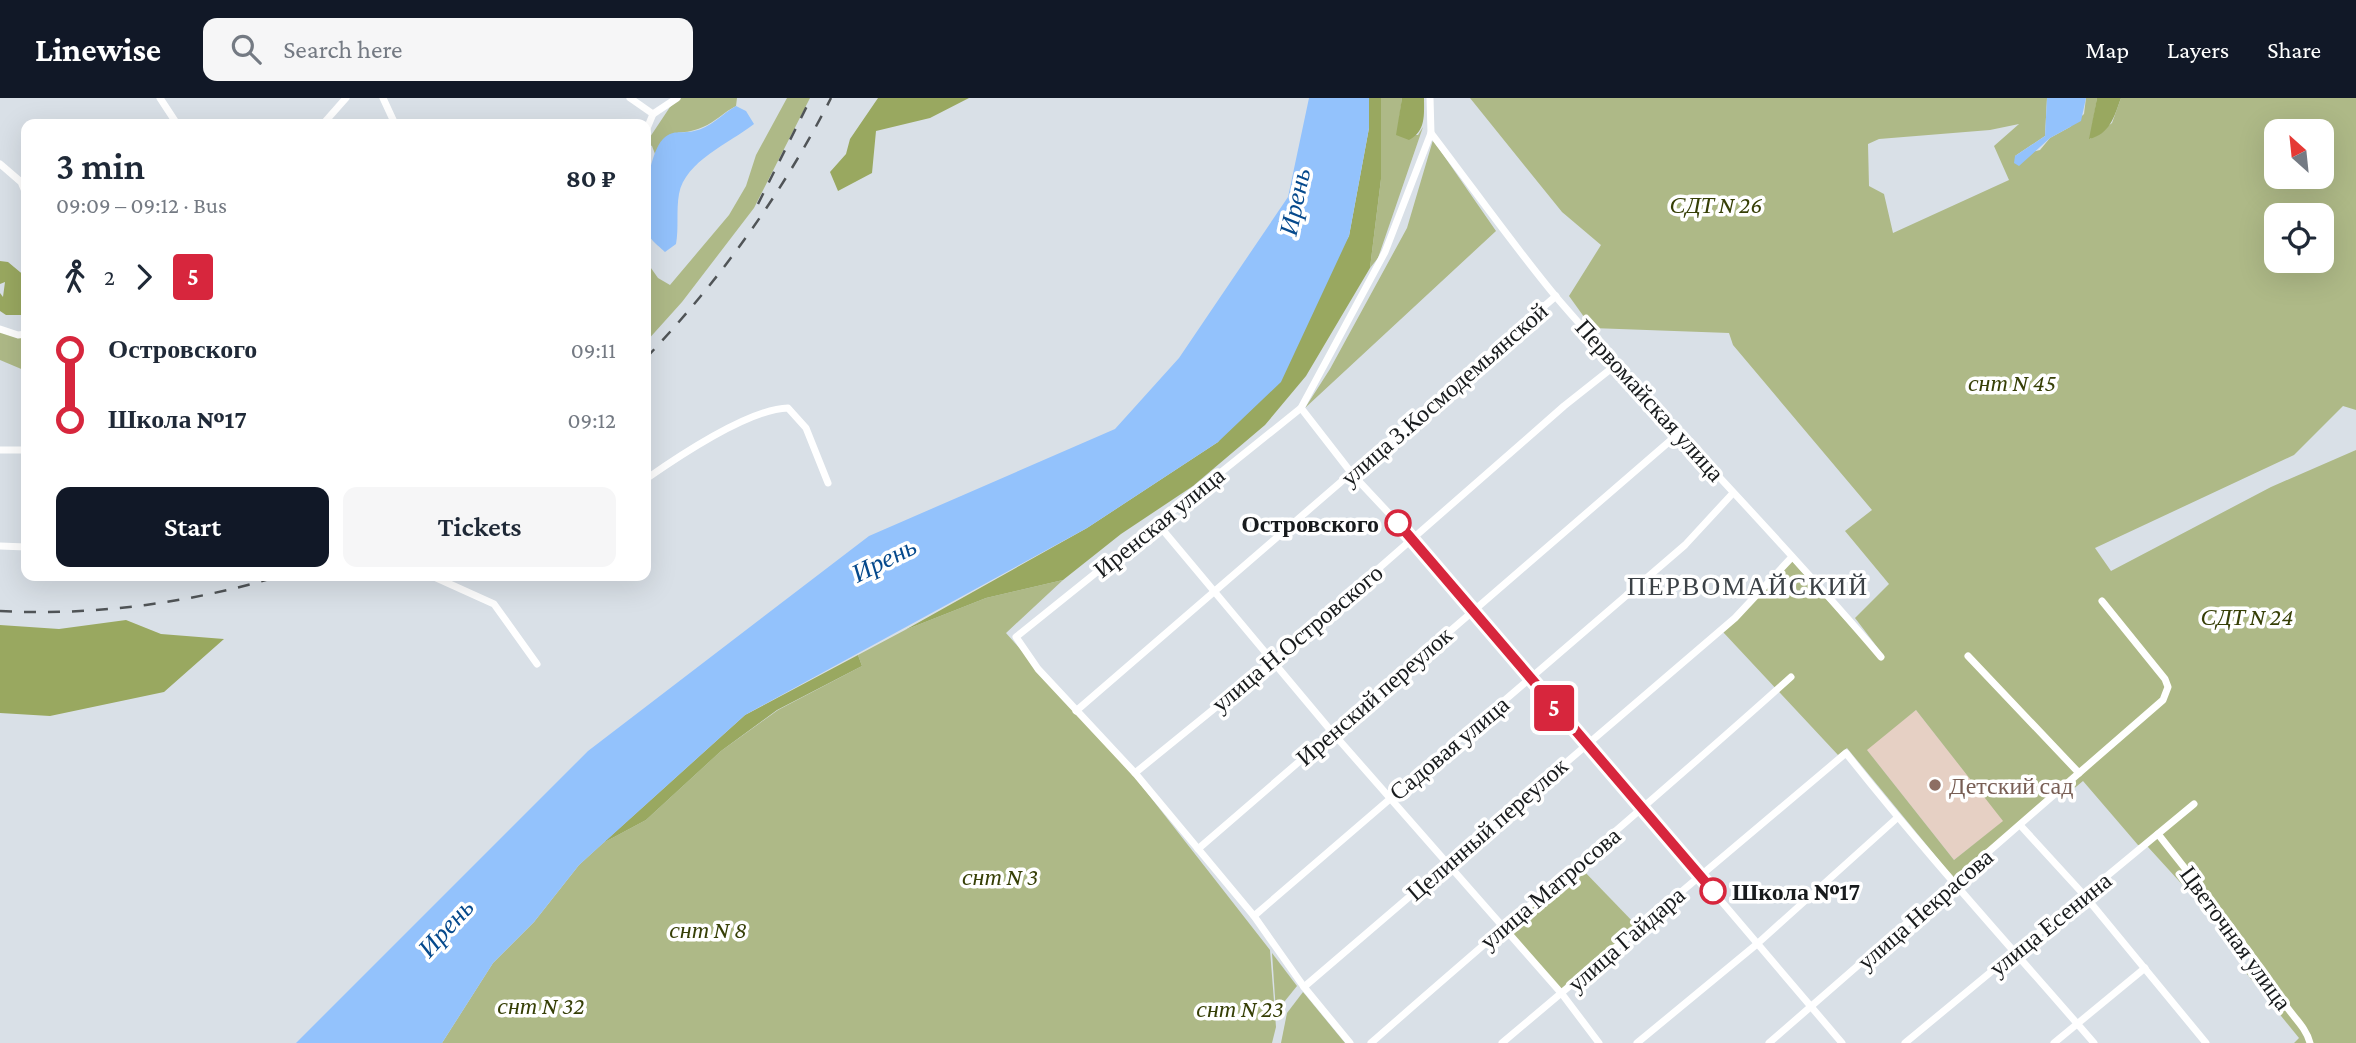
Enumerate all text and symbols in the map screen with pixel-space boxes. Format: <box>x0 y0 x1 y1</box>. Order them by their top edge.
search box <box>203 18 693 81</box>
icon: search <box>227 30 265 68</box>
text: Linewise <box>35 31 161 68</box>
text: Search here <box>283 35 403 64</box>
text: Map <box>2085 36 2129 63</box>
text: Layers <box>2167 36 2229 63</box>
text: Share <box>2267 36 2321 63</box>
north arrow <box>2264 119 2334 189</box>
map controls <box>2264 119 2334 273</box>
text: 3 min <box>56 145 145 187</box>
text: 80 ₽ <box>566 164 616 193</box>
water label: Ирень <box>1274 166 1316 239</box>
park label: СДТ N 26 <box>1669 191 1763 218</box>
text: 09:09 – 09:12 · Bus <box>56 192 227 218</box>
button: locate <box>2264 203 2334 273</box>
icon: walk <box>56 258 94 296</box>
icon: forward <box>125 258 163 296</box>
text: 5 <box>187 263 199 290</box>
text: 2 <box>104 264 115 290</box>
street label: улица З.Космодемьянской <box>1335 297 1553 491</box>
street label: Первомайская улица <box>1570 313 1730 487</box>
text: Островского <box>108 335 257 364</box>
text: 09:11 <box>571 337 616 363</box>
park label: снт N 45 <box>1968 369 2057 396</box>
text: Школа №17 <box>108 405 247 434</box>
text: 09:12 <box>567 407 616 433</box>
street label: Иренская улица <box>1088 461 1230 583</box>
button: Start <box>56 487 329 567</box>
button: Tickets <box>343 487 616 567</box>
place label: Островского <box>1241 510 1379 537</box>
marker: Островского <box>1385 510 1411 536</box>
water label: Ирень <box>846 532 921 589</box>
street label: улица Н.Островского <box>1206 559 1388 717</box>
district label: ПЕРВОМАЙСКИЙ <box>1627 572 1869 601</box>
park label: СДТ N 24 <box>2200 603 2294 630</box>
street label: Иренский переулок <box>1291 621 1458 771</box>
line badge: 5 <box>1531 685 1577 731</box>
street label: Садовая улица <box>1384 690 1514 806</box>
text: 5 <box>1548 694 1560 721</box>
street label: Целинный переулок <box>1401 752 1573 906</box>
place label: Детский сад <box>1949 772 2073 799</box>
marker: Детский сад <box>1927 777 1943 793</box>
street label: улица Матросова <box>1474 821 1626 955</box>
street label: улица Некрасова <box>1852 843 1998 975</box>
street label: Цветочная улица <box>2175 861 2297 1015</box>
park label: снт N 3 <box>962 863 1038 890</box>
street label: улица Есенина <box>1984 866 2117 981</box>
marker: Школа №17 <box>1700 878 1726 904</box>
place label: Школа №17 <box>1732 878 1860 905</box>
street label: улица Гайдара <box>1562 881 1690 997</box>
water label: Ирень <box>412 893 480 964</box>
park label: снт N 8 <box>669 916 747 943</box>
park label: снт N 32 <box>497 992 585 1019</box>
park label: снт N 23 <box>1196 995 1284 1022</box>

